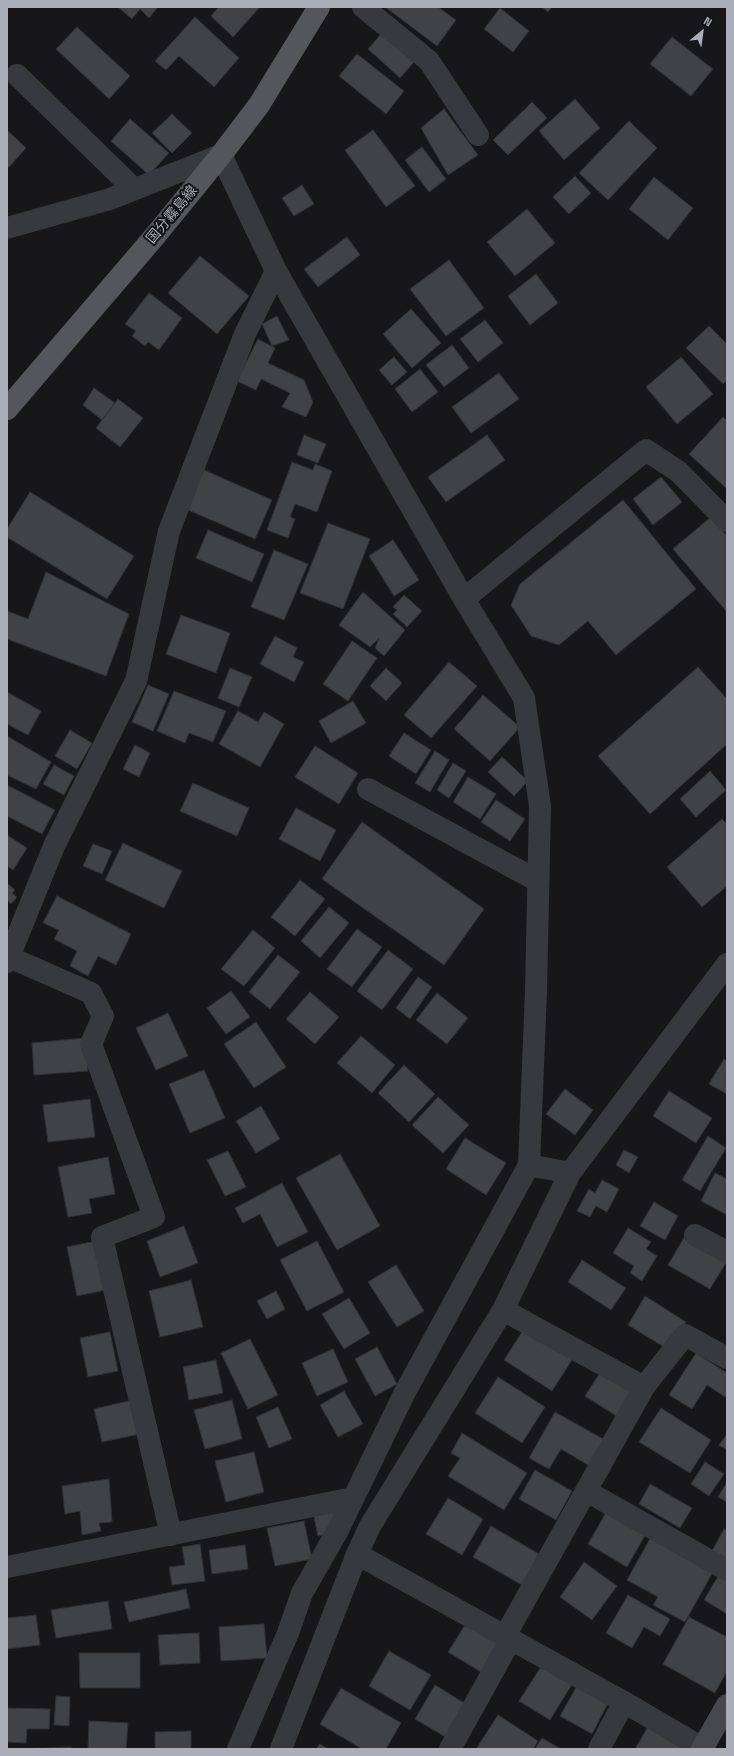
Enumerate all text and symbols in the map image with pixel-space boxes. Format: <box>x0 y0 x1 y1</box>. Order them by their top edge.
north arrow <box>682 12 722 52</box>
text: N <box>701 14 714 29</box>
street label: 国分霧島線 <box>143 183 201 247</box>

